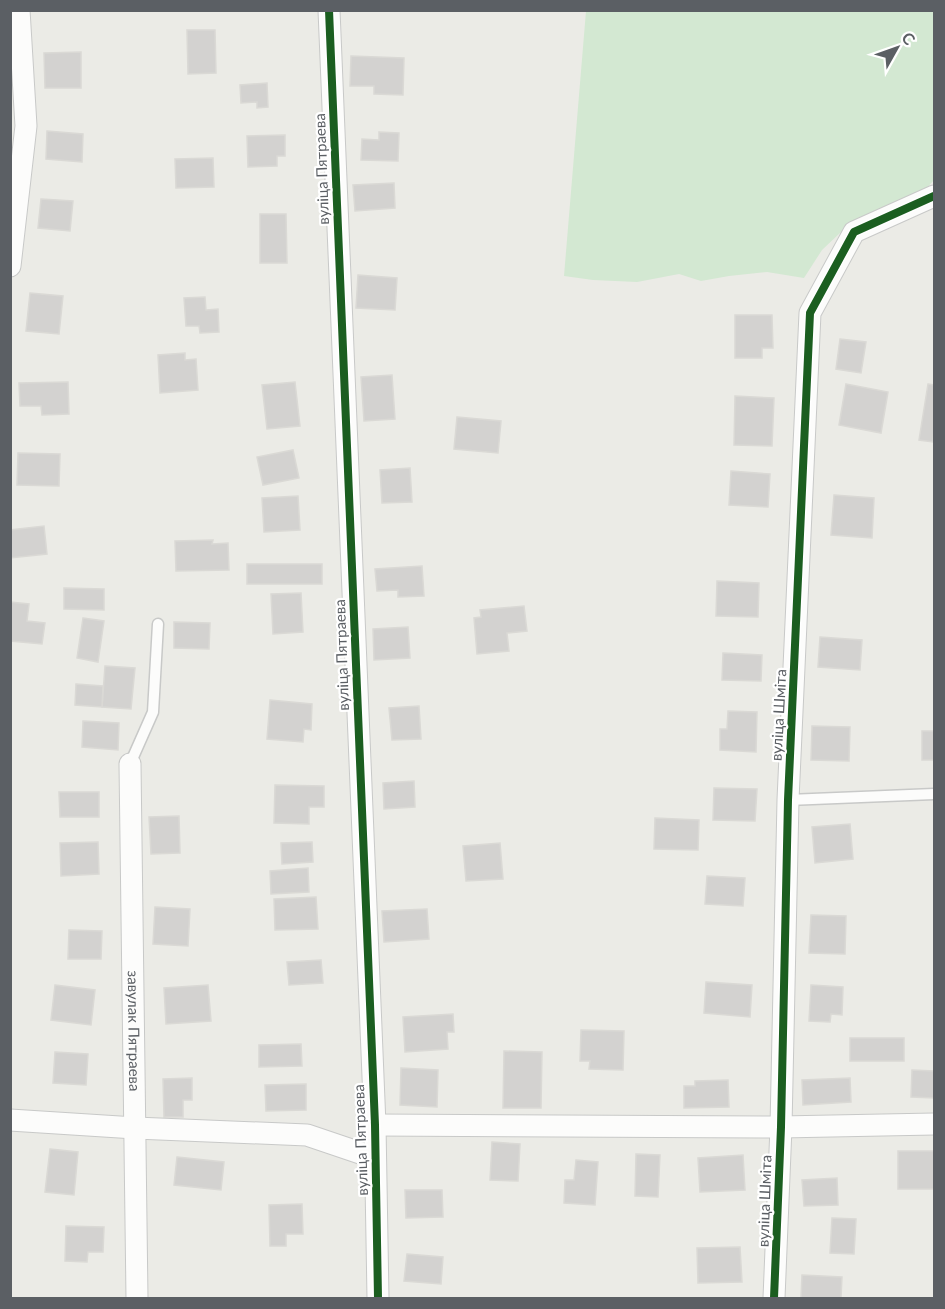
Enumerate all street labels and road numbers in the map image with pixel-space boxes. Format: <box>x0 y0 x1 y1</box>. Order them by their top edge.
street label: вуліца Пятраева <box>310 113 332 225</box>
street label: вуліца Пятраева <box>330 599 352 711</box>
street label: вуліца Шміта <box>767 668 789 761</box>
street label: завулак Пятраева <box>125 970 144 1092</box>
street label: вуліца Пятраева <box>349 1084 371 1196</box>
street label: вуліца Шміта <box>753 1155 775 1247</box>

